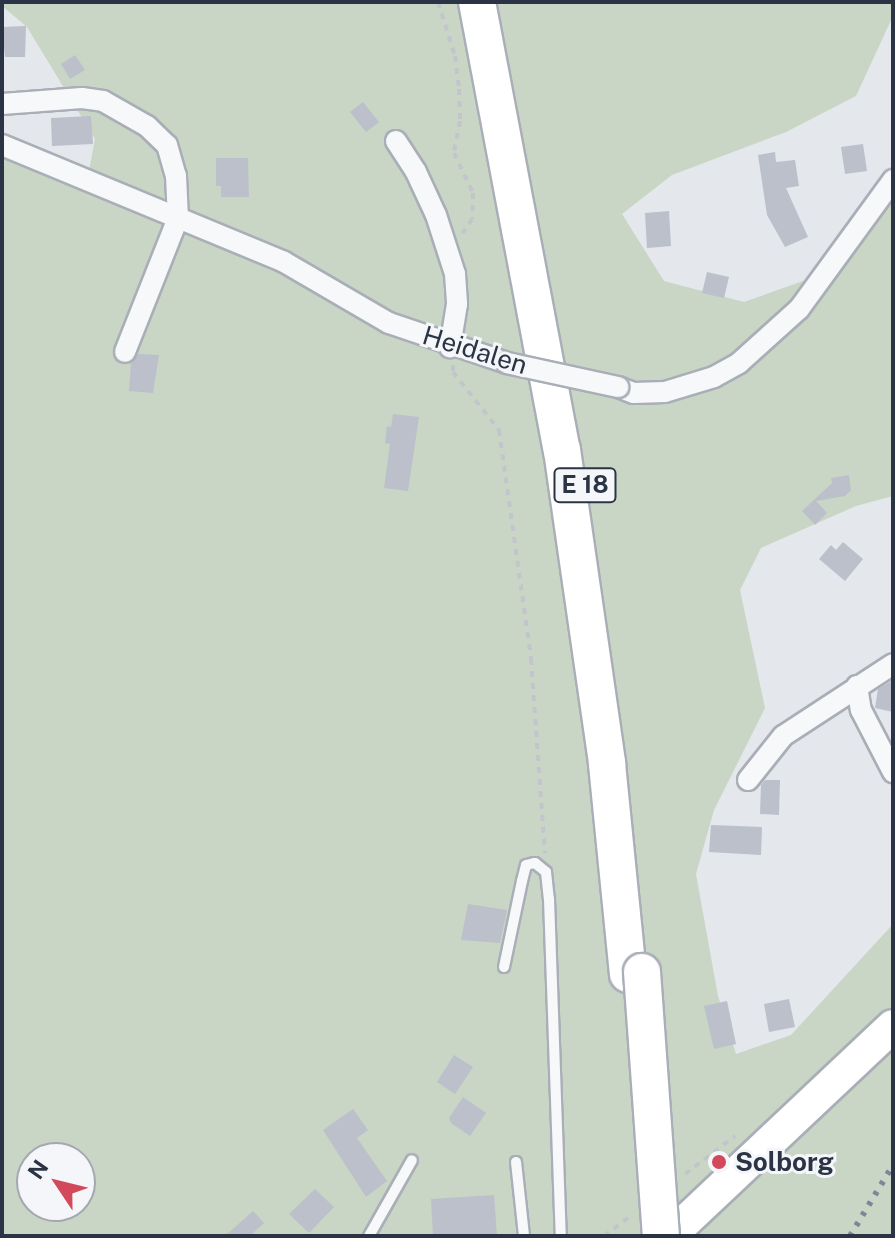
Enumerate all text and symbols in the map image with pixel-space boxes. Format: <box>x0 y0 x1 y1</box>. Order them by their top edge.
street label: Heidalen <box>419 319 531 381</box>
road number: E 18 <box>553 465 617 505</box>
north arrow <box>16 1142 96 1222</box>
place label: Solborg <box>735 1146 834 1178</box>
marker: Solborg <box>710 1153 728 1171</box>
text: N <box>22 1155 54 1184</box>

